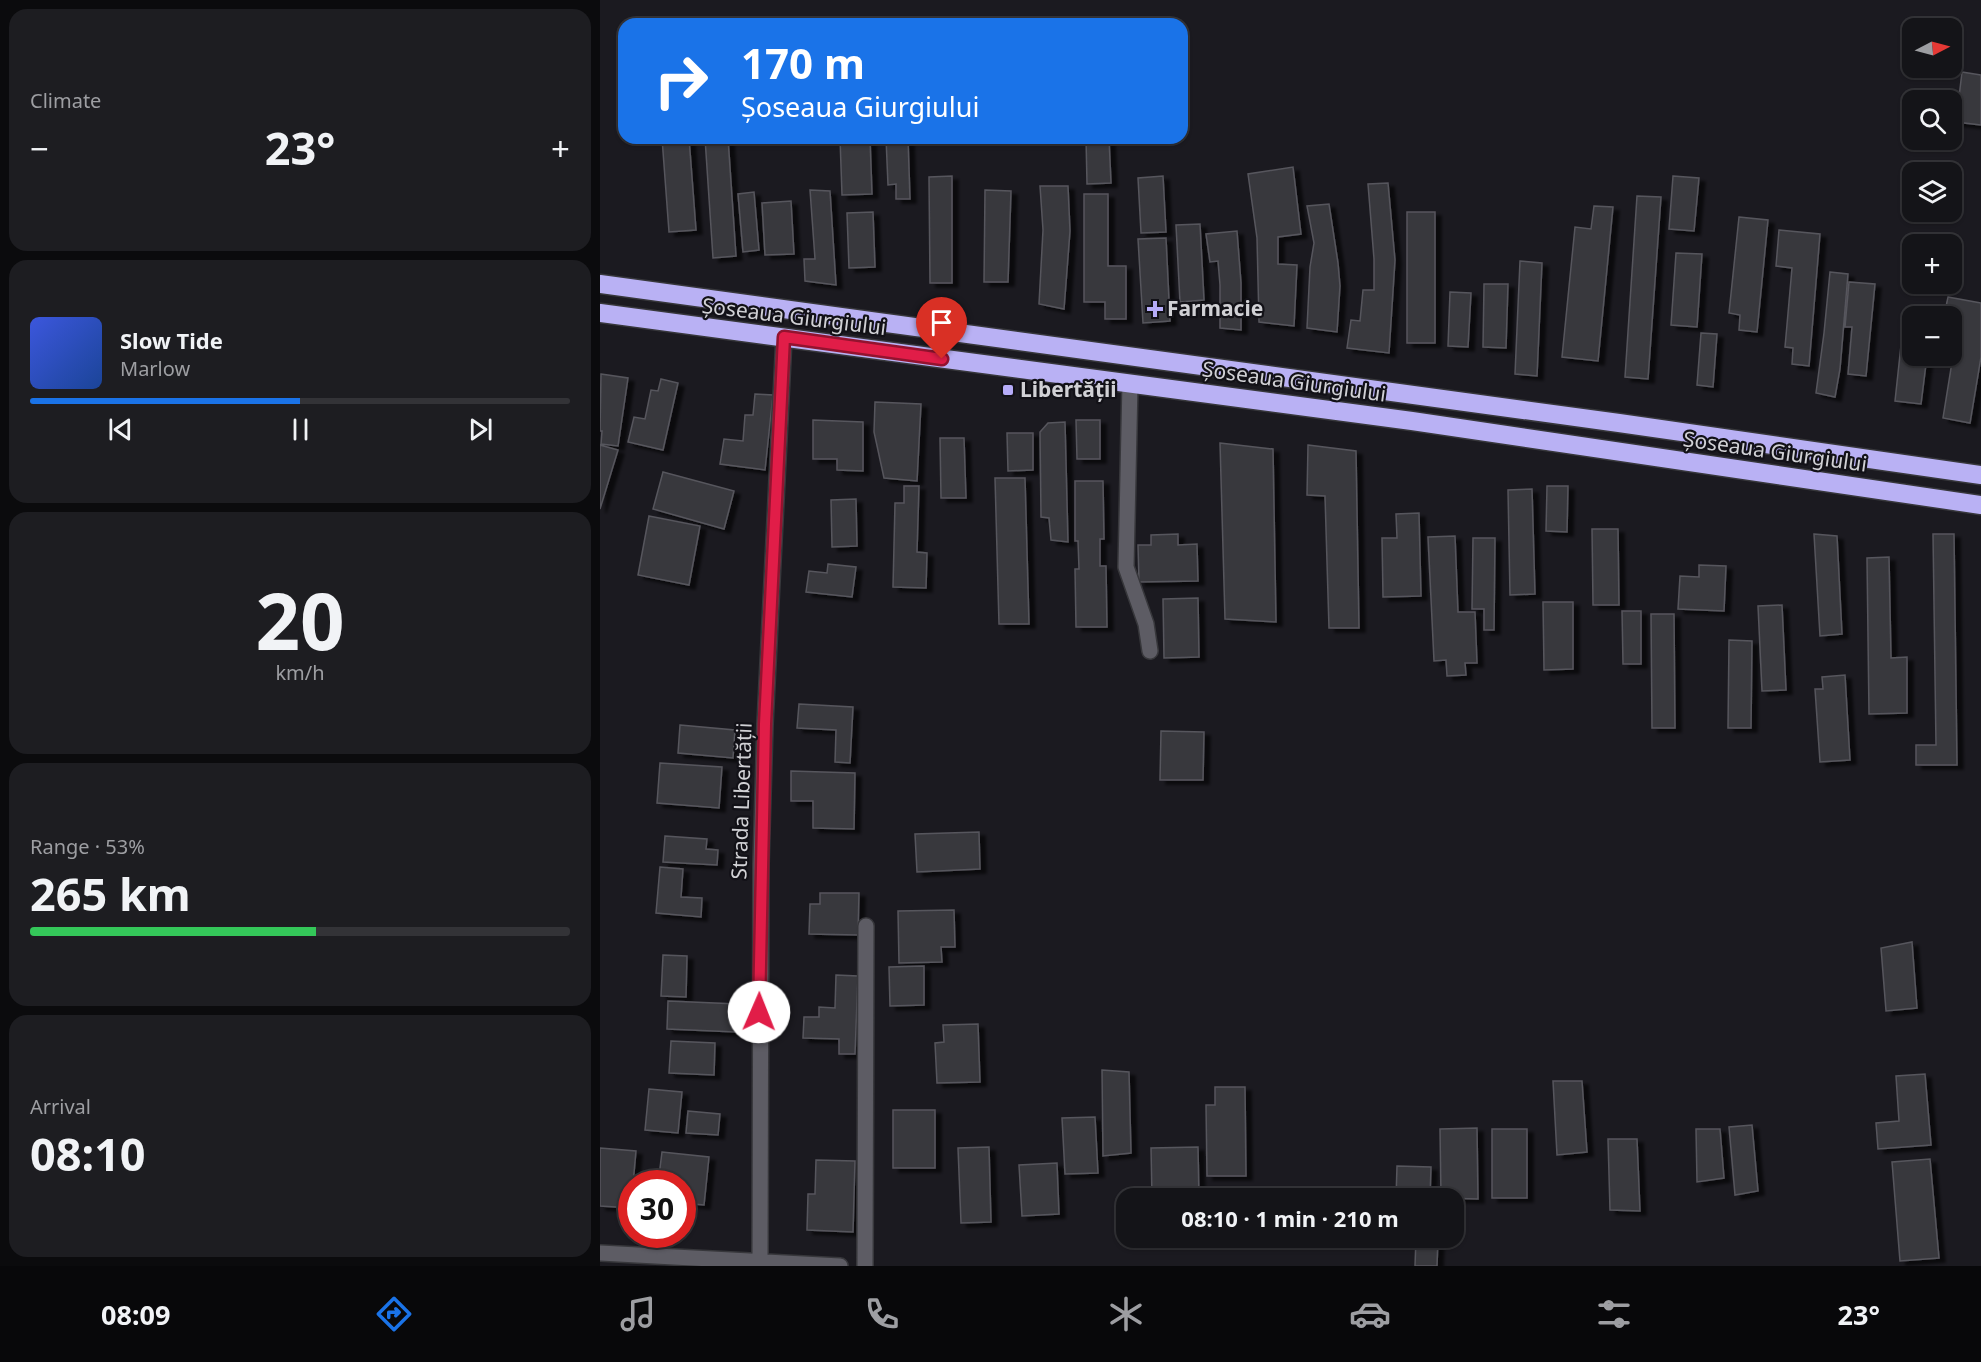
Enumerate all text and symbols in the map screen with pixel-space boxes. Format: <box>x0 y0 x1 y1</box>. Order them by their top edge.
north arrow <box>1902 18 1962 78</box>
map controls <box>1902 18 1962 366</box>
text: 170 m <box>741 34 865 91</box>
icon: right <box>642 42 720 120</box>
text: Climate <box>30 87 101 114</box>
text: Șoseaua Giurgiului <box>741 88 979 125</box>
button: search <box>1902 90 1962 150</box>
text: 23° <box>265 117 335 178</box>
text: − <box>30 126 49 171</box>
text: + <box>551 126 570 171</box>
button: layers <box>1902 162 1962 222</box>
button: + <box>1902 234 1962 294</box>
street label: Șoseaua Giurgiului <box>700 291 888 341</box>
place label: Farmacie <box>1167 294 1263 322</box>
pin <box>916 297 967 359</box>
marker: Farmacie <box>1148 302 1162 316</box>
icon: arrive <box>925 306 958 339</box>
button: − <box>1902 306 1962 366</box>
text: Slow Tide <box>120 325 223 355</box>
street label: Șoseaua Giurgiului <box>1200 354 1388 408</box>
text: Marlow <box>120 355 190 382</box>
place label: Libertății <box>1020 375 1117 403</box>
marker: Libertății <box>1001 383 1015 397</box>
icon: previous <box>104 413 137 446</box>
icon: pause <box>284 413 317 446</box>
icon: next <box>464 413 497 446</box>
street label: Șoseaua Giurgiului <box>1681 424 1869 478</box>
text: 20 <box>255 567 345 673</box>
text: km/h <box>275 659 325 686</box>
street label: Strada Libertății <box>724 722 758 880</box>
text: Range · 53% <box>30 833 145 860</box>
text: 265 km <box>30 863 191 924</box>
position arrow <box>727 980 791 1044</box>
text: Arrival <box>30 1093 91 1120</box>
text: 08:10 <box>30 1123 146 1184</box>
speed limit sign: 30 <box>618 1170 696 1248</box>
text: 08:10 · 1 min · 210 m <box>1181 1203 1399 1233</box>
icon: directions <box>373 1293 415 1335</box>
icon: music <box>617 1293 659 1335</box>
icon: phone <box>861 1293 903 1335</box>
icon: climate <box>1105 1293 1147 1335</box>
icon: car <box>1349 1293 1391 1335</box>
icon: filters <box>1593 1293 1635 1335</box>
text: 08:09 <box>101 1296 170 1333</box>
text: 23° <box>1838 1296 1880 1333</box>

